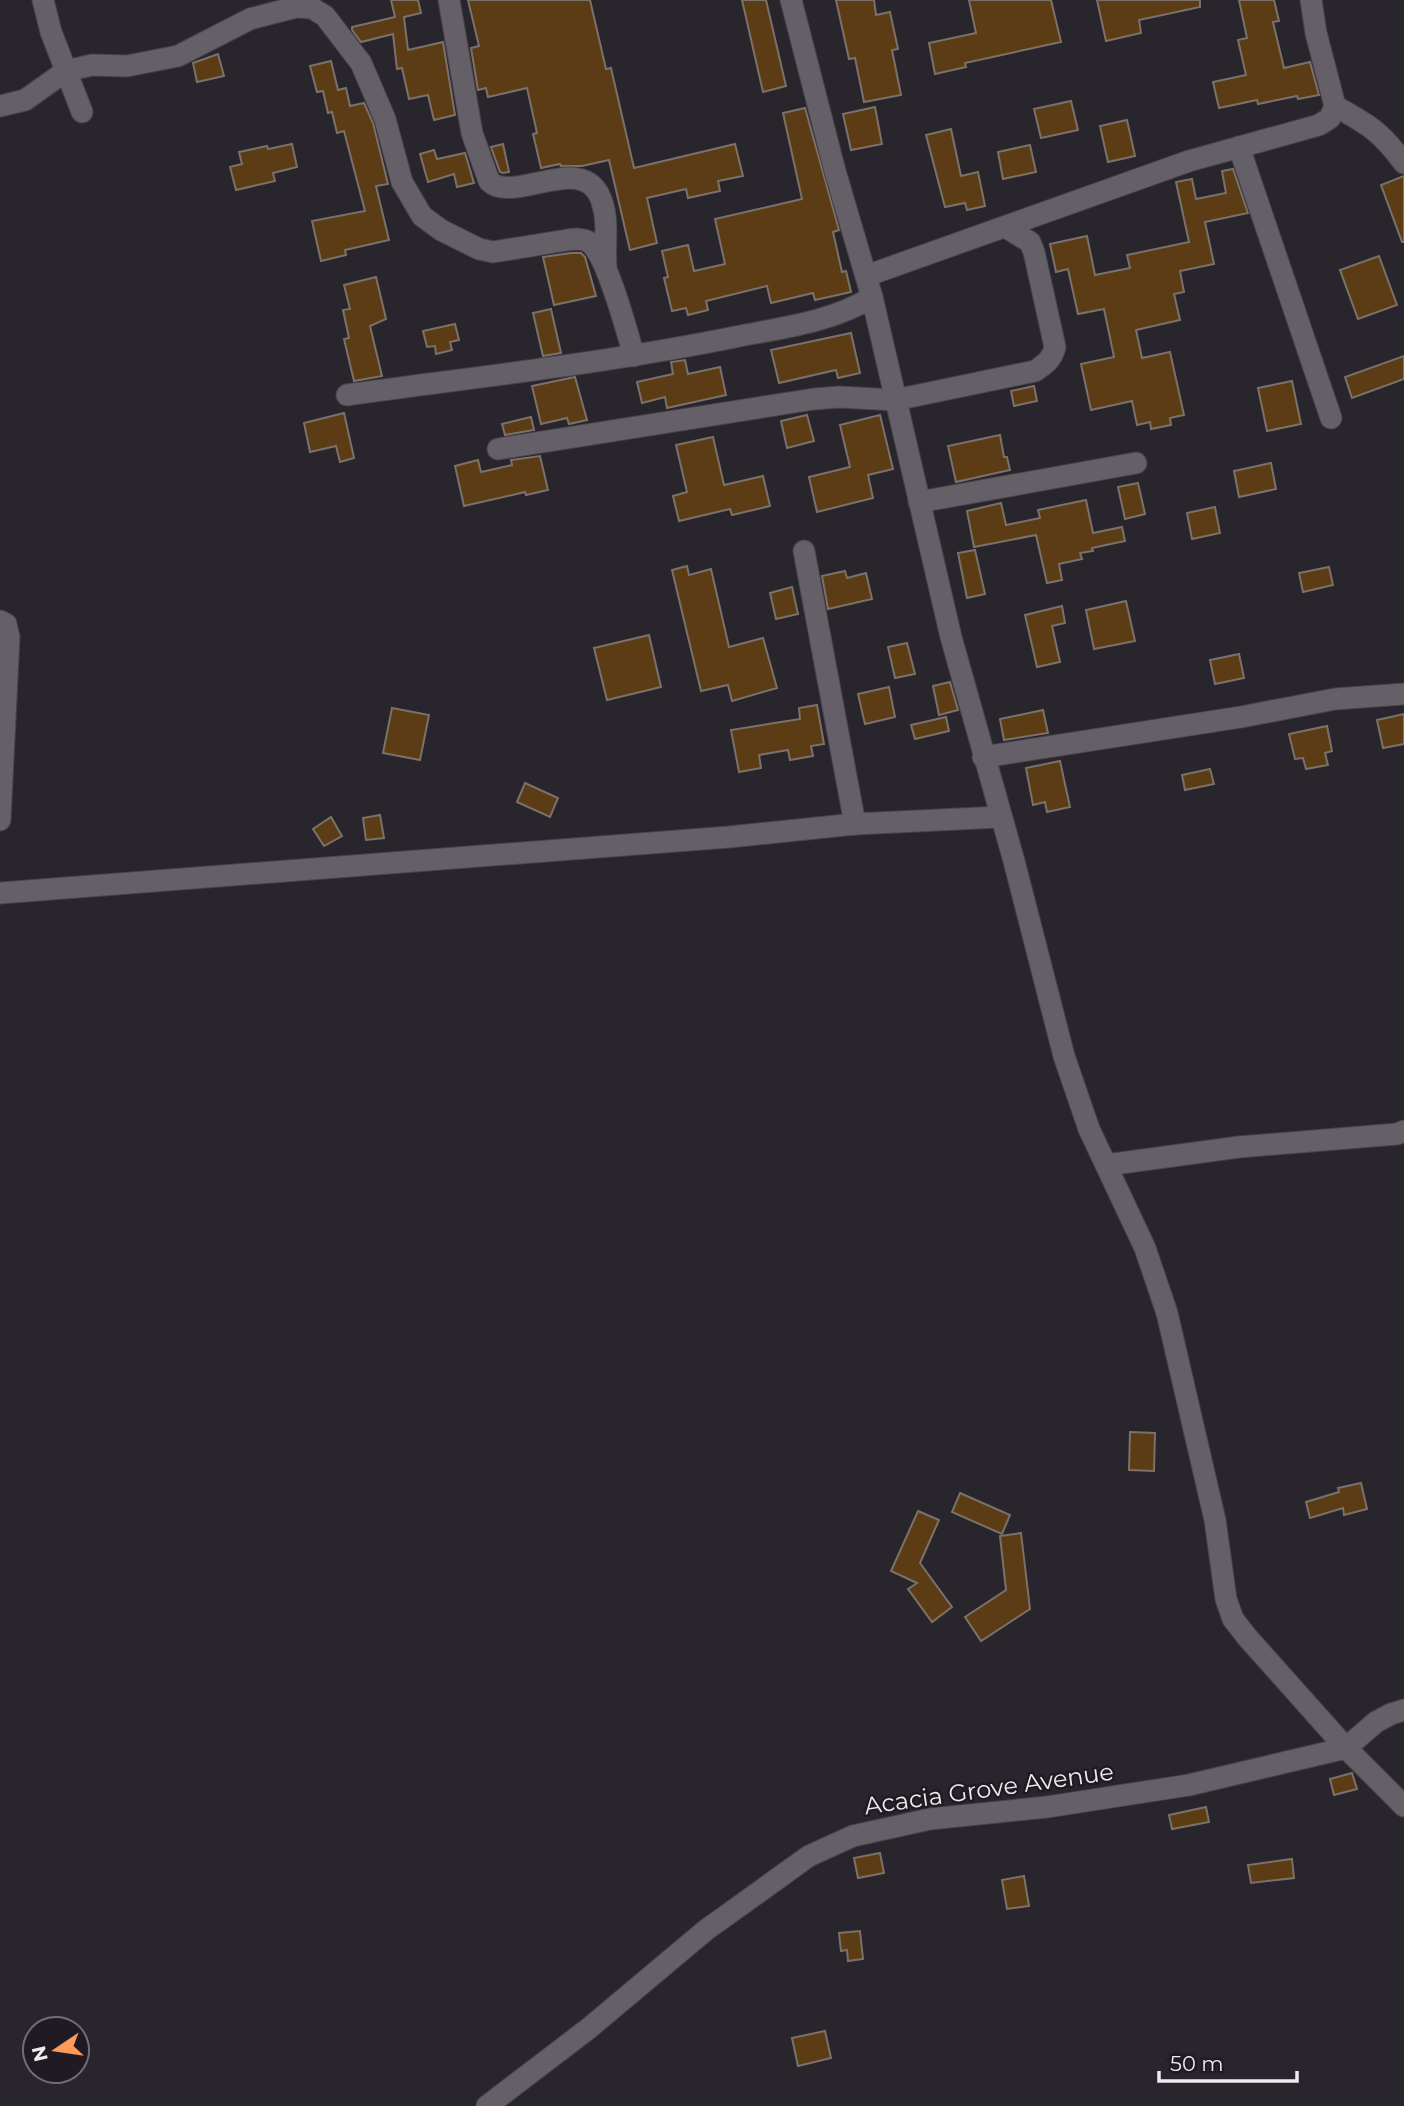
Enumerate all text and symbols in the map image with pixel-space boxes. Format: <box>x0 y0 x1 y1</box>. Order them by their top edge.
street label: Acacia Grove Avenue <box>862 1757 1116 1820</box>
north arrow <box>21 2015 91 2085</box>
scale bar <box>1159 2039 1297 2084</box>
text: N <box>27 2044 53 2064</box>
text: 50 m <box>1170 2051 1224 2076</box>

